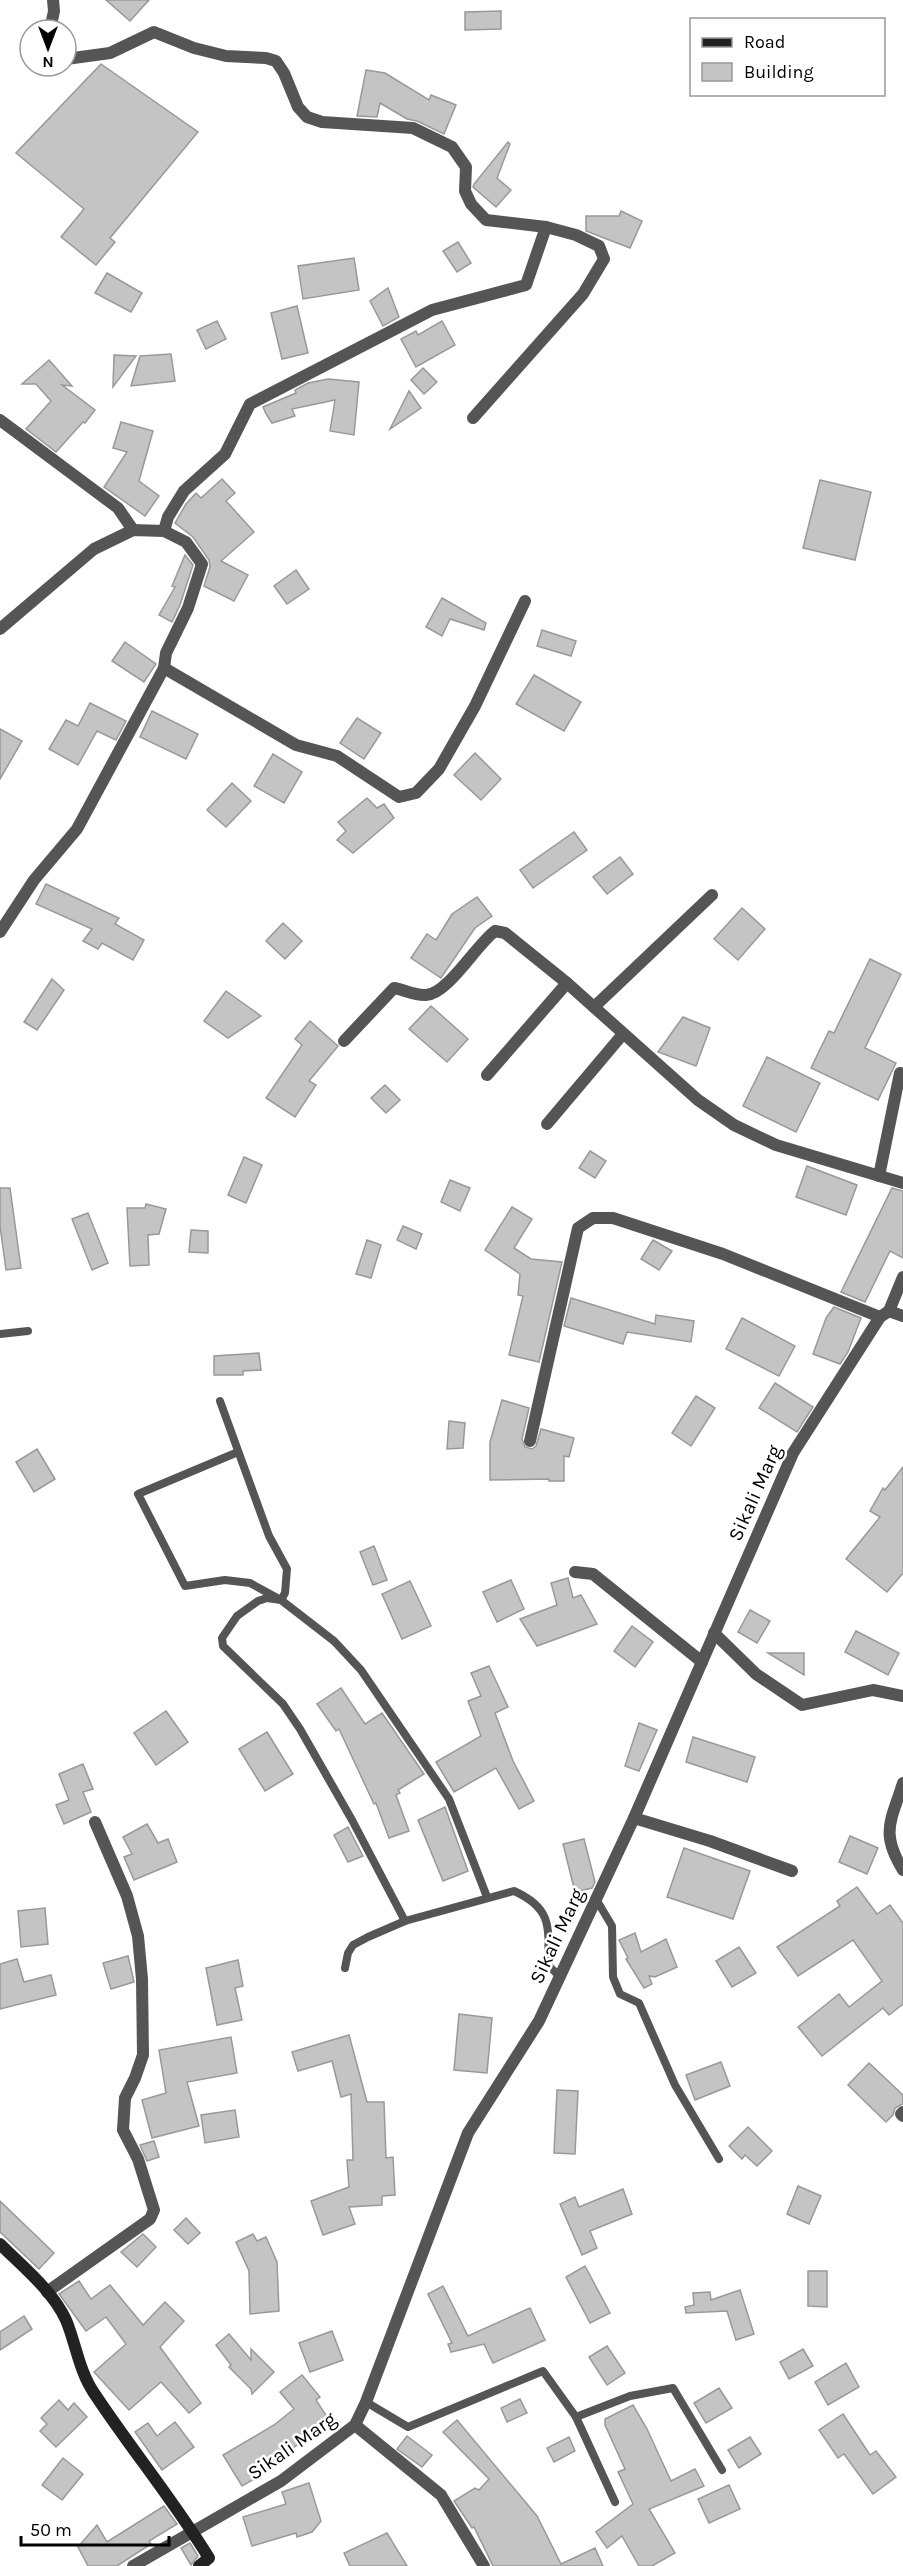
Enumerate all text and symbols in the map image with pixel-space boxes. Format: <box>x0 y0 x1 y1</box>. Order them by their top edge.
north arrow <box>18 18 78 78</box>
legend <box>690 18 885 96</box>
text: Road <box>744 31 785 53</box>
text: N <box>42 53 54 72</box>
text: Building <box>744 61 814 83</box>
street label: Sikali Marg <box>724 1441 786 1545</box>
street label: Sikali Marg <box>525 1885 589 1987</box>
street label: Sikali Marg <box>243 2407 341 2485</box>
scale bar <box>21 2509 170 2547</box>
text: 50 m <box>30 2519 72 2541</box>

